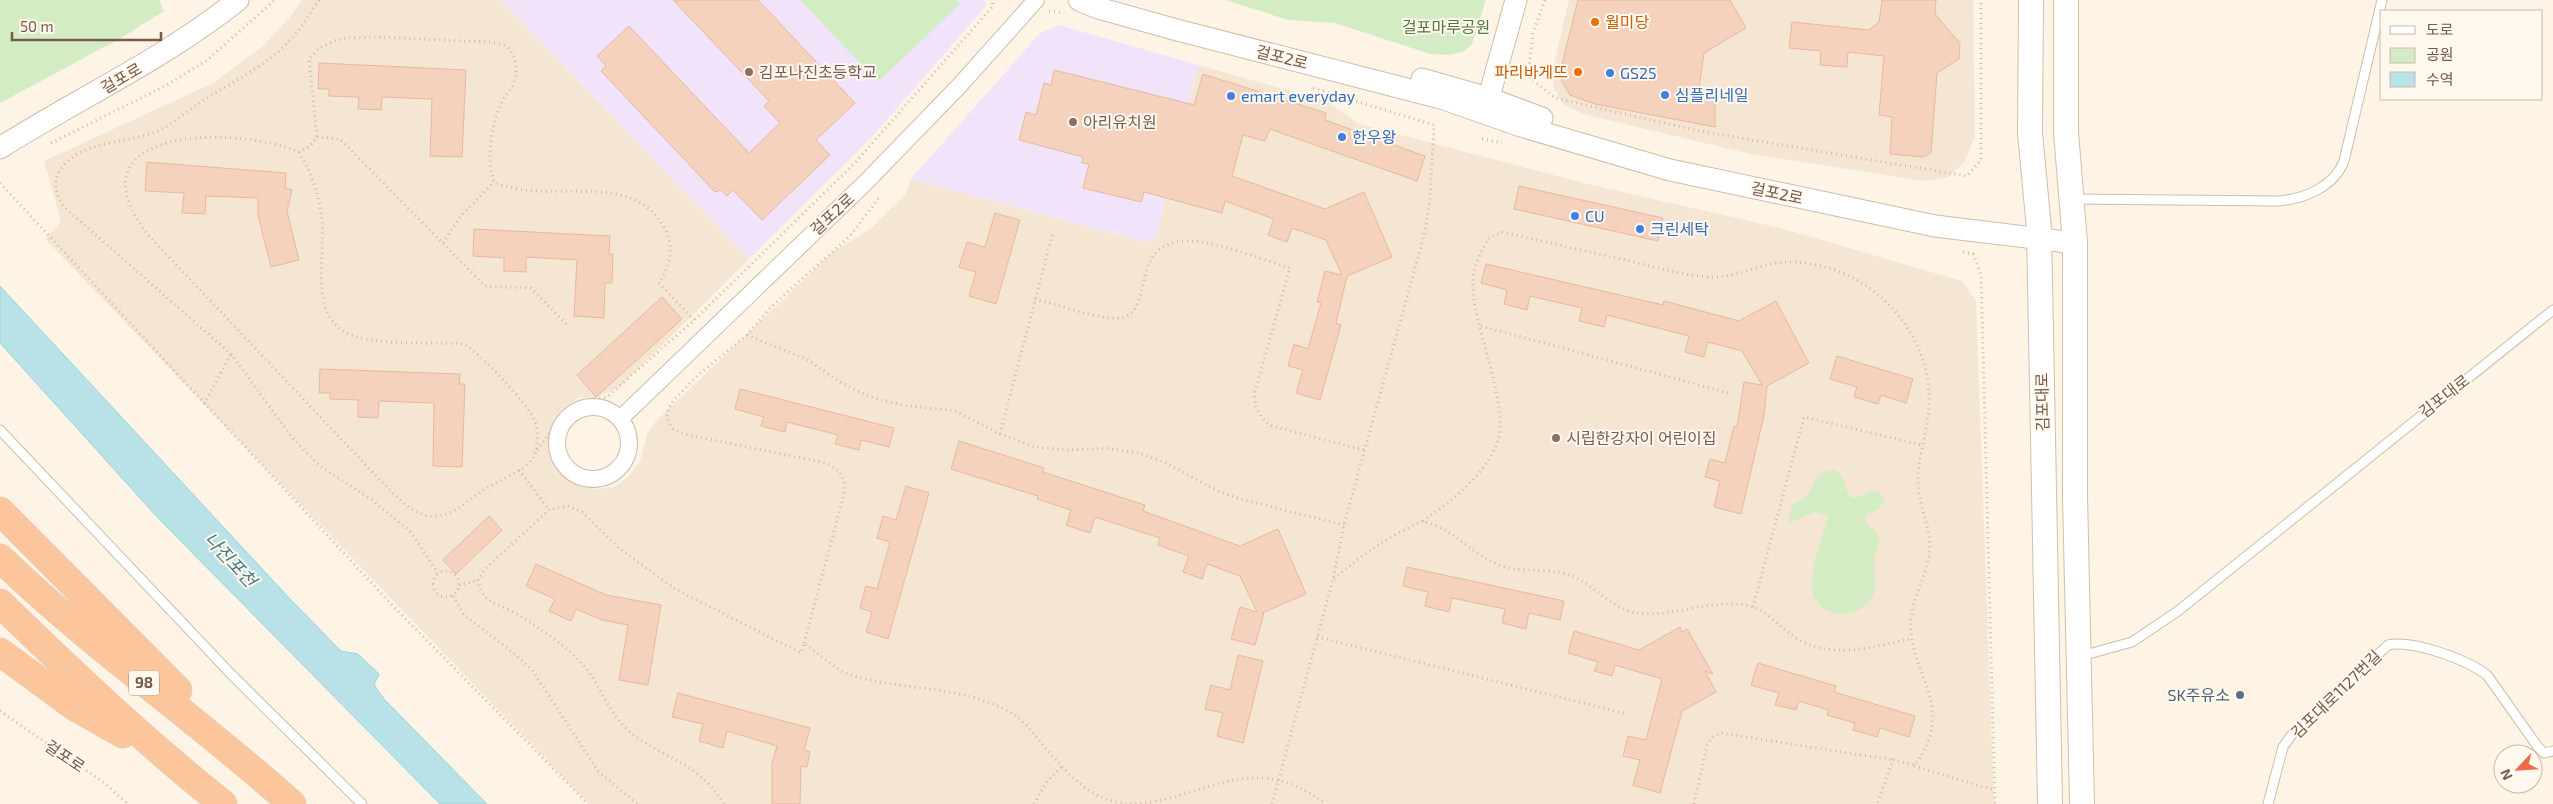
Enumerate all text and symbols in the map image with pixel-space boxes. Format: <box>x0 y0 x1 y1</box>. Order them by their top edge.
scale bar <box>12 10 161 42</box>
legend <box>2380 10 2543 100</box>
place label: 월미당 <box>1605 12 1649 31</box>
marker: 월미당 <box>1589 16 1601 28</box>
text: 50 m <box>20 17 54 35</box>
park label: 걸포마루공원 <box>1402 17 1490 36</box>
text: 도로 <box>2426 20 2454 38</box>
street label: 걸포2로 <box>1254 41 1310 72</box>
text: 공원 <box>2426 45 2454 63</box>
street label: 걸포로 <box>97 58 145 97</box>
place label: 김포나진초등학교 <box>759 62 877 81</box>
place label: 파리바게뜨 <box>1494 62 1568 81</box>
place label: GS25 <box>1620 63 1657 82</box>
marker: 김포나진초등학교 <box>743 66 755 78</box>
marker: 파리바게뜨 <box>1572 66 1584 78</box>
marker: GS25 <box>1604 67 1616 79</box>
text: 수역 <box>2426 70 2454 88</box>
place label: 심플리네일 <box>1675 85 1749 104</box>
place label: emart everyday <box>1241 86 1356 105</box>
marker: 심플리네일 <box>1659 89 1671 101</box>
marker: emart everyday <box>1225 90 1237 102</box>
place label: 아리유치원 <box>1083 112 1157 131</box>
marker: 아리유치원 <box>1067 116 1079 128</box>
place label: 한우왕 <box>1352 127 1396 146</box>
marker: 한우왕 <box>1336 131 1348 143</box>
street label: 걸포2로 <box>1749 178 1805 207</box>
street label: 걸포2로 <box>806 188 858 239</box>
place label: CU <box>1585 206 1605 225</box>
marker: CU <box>1569 210 1581 222</box>
place label: 크린세탁 <box>1650 219 1709 238</box>
marker: 크린세탁 <box>1634 223 1646 235</box>
street label: 김포대로 <box>2415 370 2473 421</box>
street label: 김포대로 <box>2031 372 2052 432</box>
place label: 시립한강자이 어린이집 <box>1566 428 1717 447</box>
marker: 시립한강자이 어린이집 <box>1550 432 1562 444</box>
water label: 나진포천 <box>200 528 263 593</box>
street label: 김포대로1127번길 <box>2287 646 2385 742</box>
road number: 98 <box>129 670 159 696</box>
place label: SK주유소 <box>2167 685 2230 704</box>
marker: SK주유소 <box>2234 689 2246 701</box>
street label: 걸포로 <box>42 735 89 776</box>
north arrow <box>2493 744 2543 794</box>
text: N <box>2496 767 2516 783</box>

